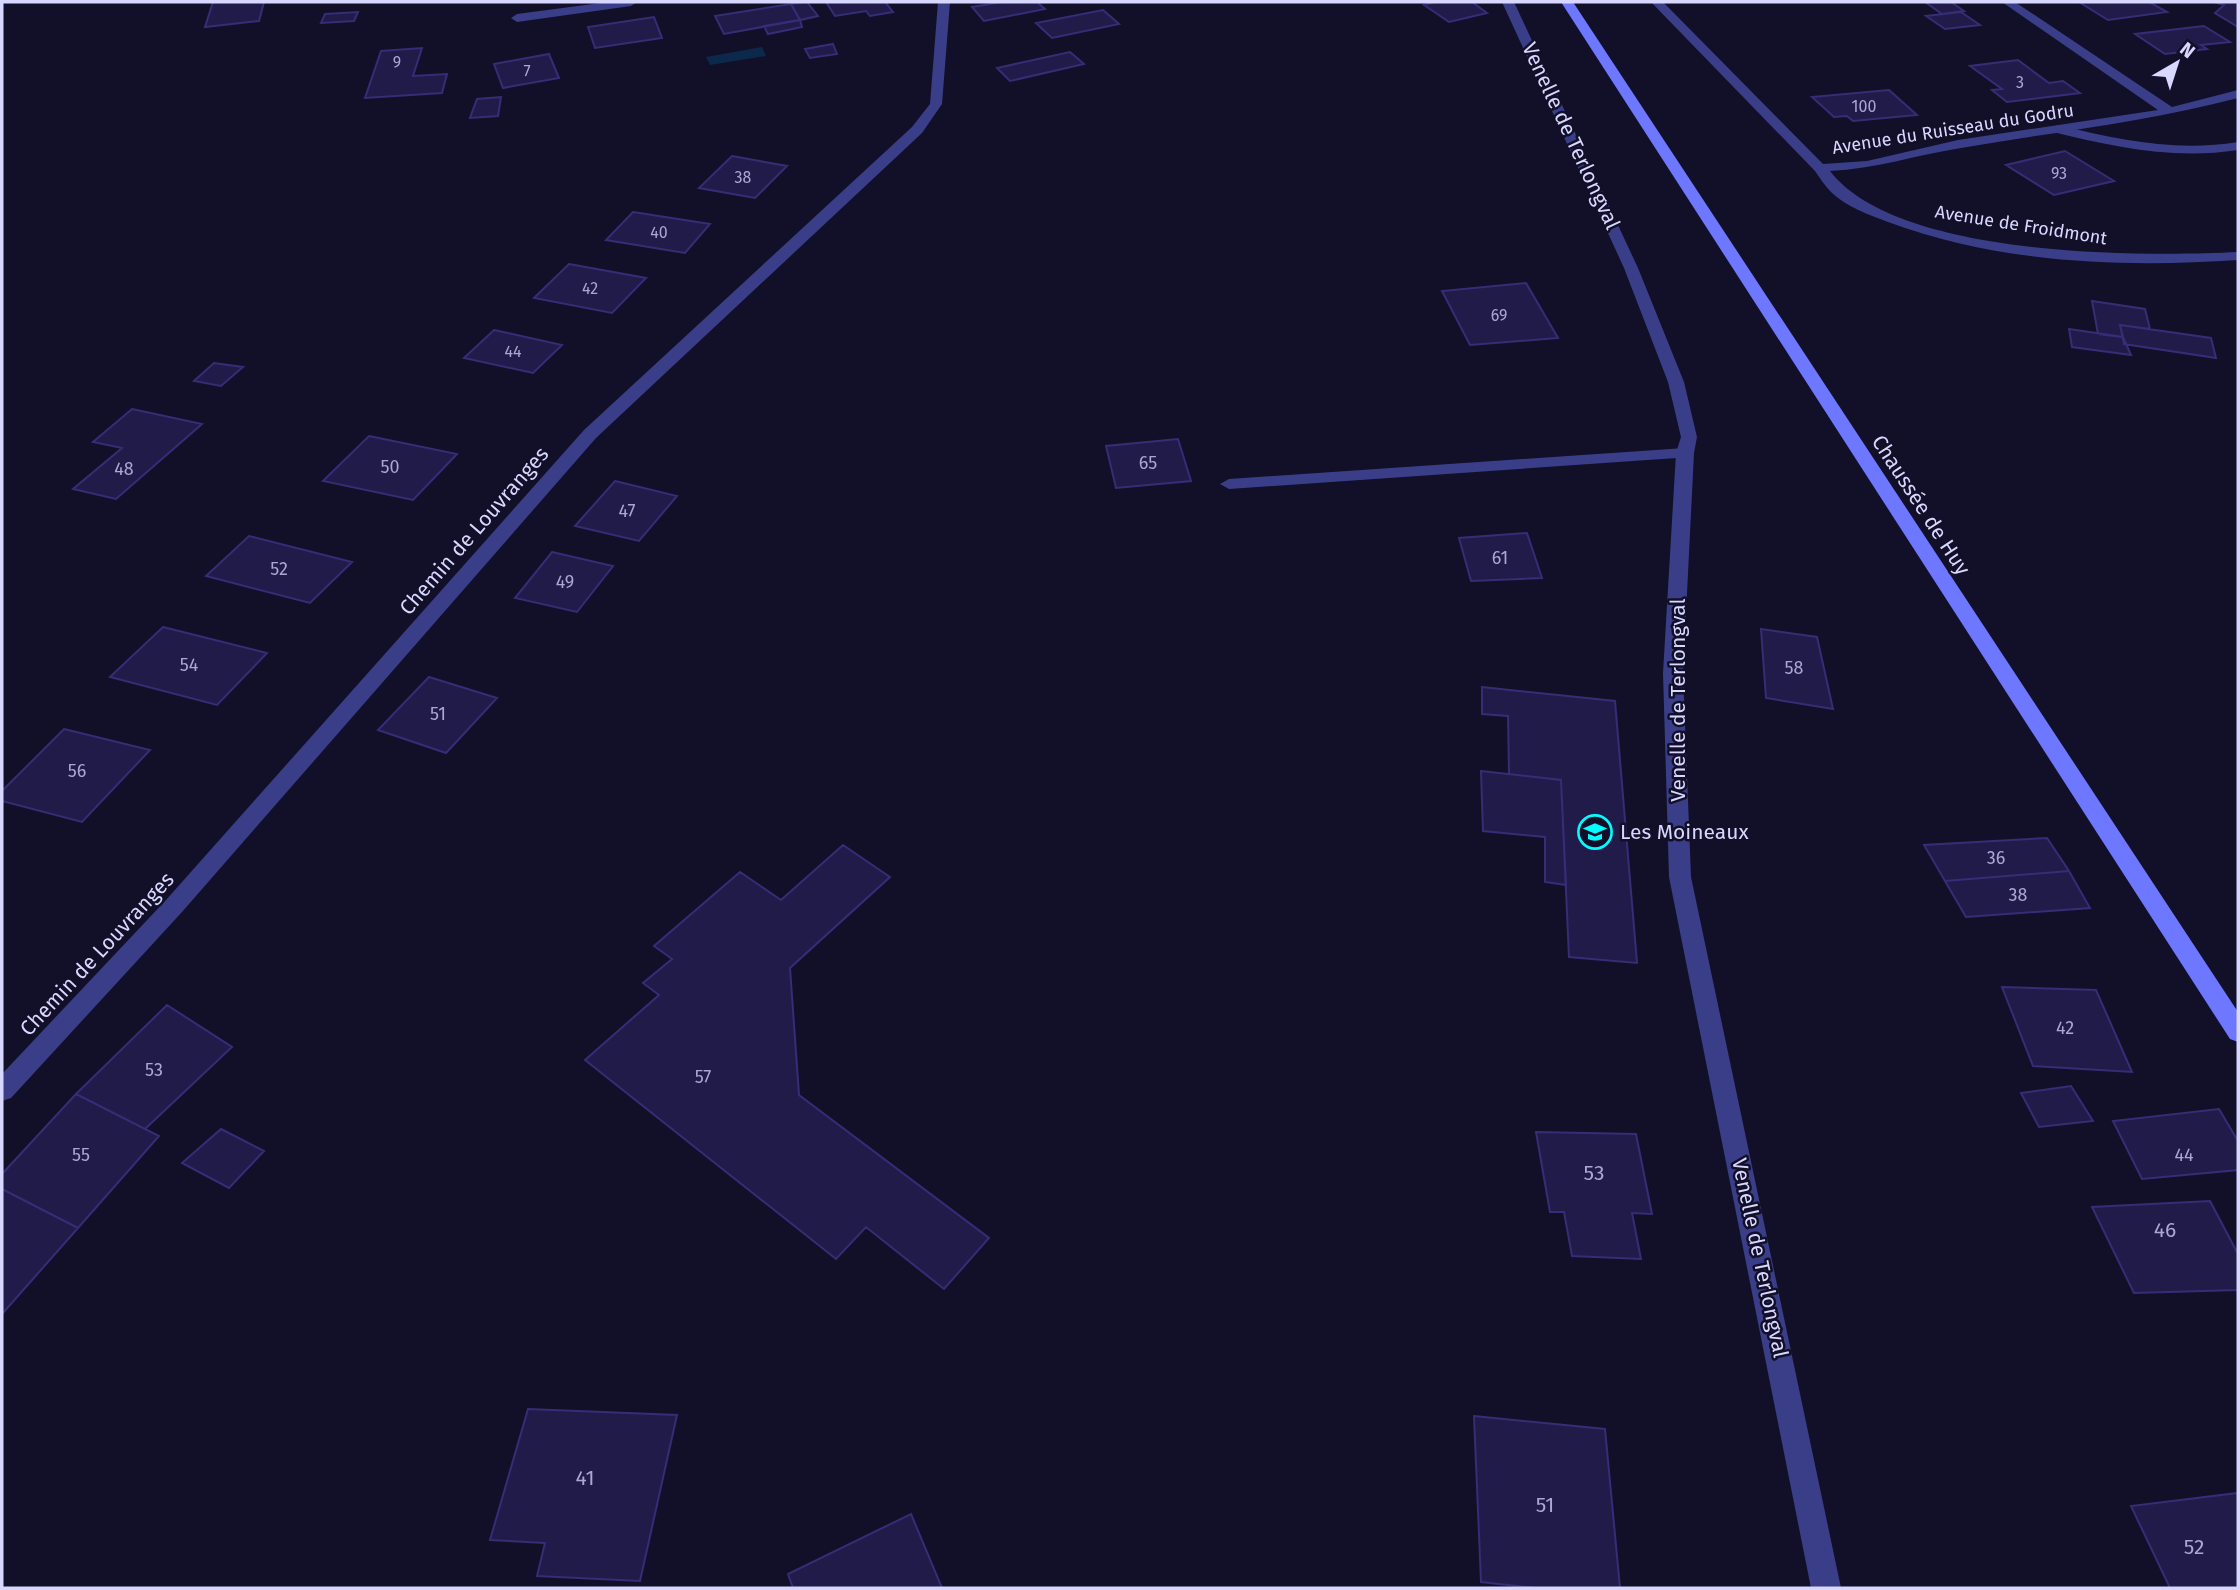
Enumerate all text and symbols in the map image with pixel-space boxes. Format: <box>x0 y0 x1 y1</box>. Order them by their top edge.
north arrow <box>2142 28 2212 98</box>
text: N <box>2175 37 2200 63</box>
street label: Venelle de Terlongval <box>1516 38 1626 234</box>
house number: 9 <box>393 53 401 72</box>
house number: 7 <box>523 62 531 81</box>
house number: 3 <box>2016 73 2024 92</box>
house number: 100 <box>1852 97 1876 116</box>
street label: Avenue du Ruisseau du Godru <box>1831 99 2075 159</box>
house number: 93 <box>2051 164 2067 183</box>
house number: 38 <box>735 168 752 187</box>
street label: Avenue de Froidmont <box>1933 201 2109 250</box>
house number: 40 <box>650 223 668 242</box>
house number: 42 <box>582 279 598 298</box>
house number: 69 <box>1491 306 1507 325</box>
house number: 44 <box>504 342 522 361</box>
street label: Chaussée de Huy <box>1866 430 1976 580</box>
street label: Chemin de Louvranges <box>394 441 554 620</box>
house number: 65 <box>1139 452 1157 474</box>
house number: 50 <box>380 456 400 478</box>
house number: 48 <box>114 458 134 480</box>
house number: 47 <box>618 500 636 522</box>
house number: 61 <box>1492 547 1508 569</box>
house number: 52 <box>270 558 288 580</box>
house number: 49 <box>556 571 574 593</box>
street label: Venelle de Terlongval <box>1665 598 1691 802</box>
house number: 54 <box>180 654 199 676</box>
house number: 58 <box>1785 657 1804 679</box>
house number: 51 <box>430 703 446 725</box>
house number: 56 <box>68 760 86 782</box>
school or university icon: Les Moineaux <box>1576 813 1614 851</box>
place label: Les Moineaux <box>1620 819 1749 845</box>
house number: 36 <box>1987 847 2005 869</box>
street label: Chemin de Louvranges <box>14 867 180 1041</box>
house number: 38 <box>2009 884 2028 906</box>
house number: 42 <box>2056 1017 2074 1039</box>
house number: 53 <box>145 1059 163 1081</box>
house number: 57 <box>695 1066 711 1088</box>
house number: 55 <box>72 1144 90 1166</box>
house number: 44 <box>2174 1144 2194 1166</box>
street label: Venelle de Terlongval <box>1726 1156 1794 1360</box>
house number: 53 <box>1584 1160 1604 1186</box>
house number: 46 <box>2154 1217 2176 1243</box>
house number: 41 <box>575 1465 595 1491</box>
house number: 51 <box>1536 1492 1554 1518</box>
house number: 52 <box>2184 1534 2204 1560</box>

